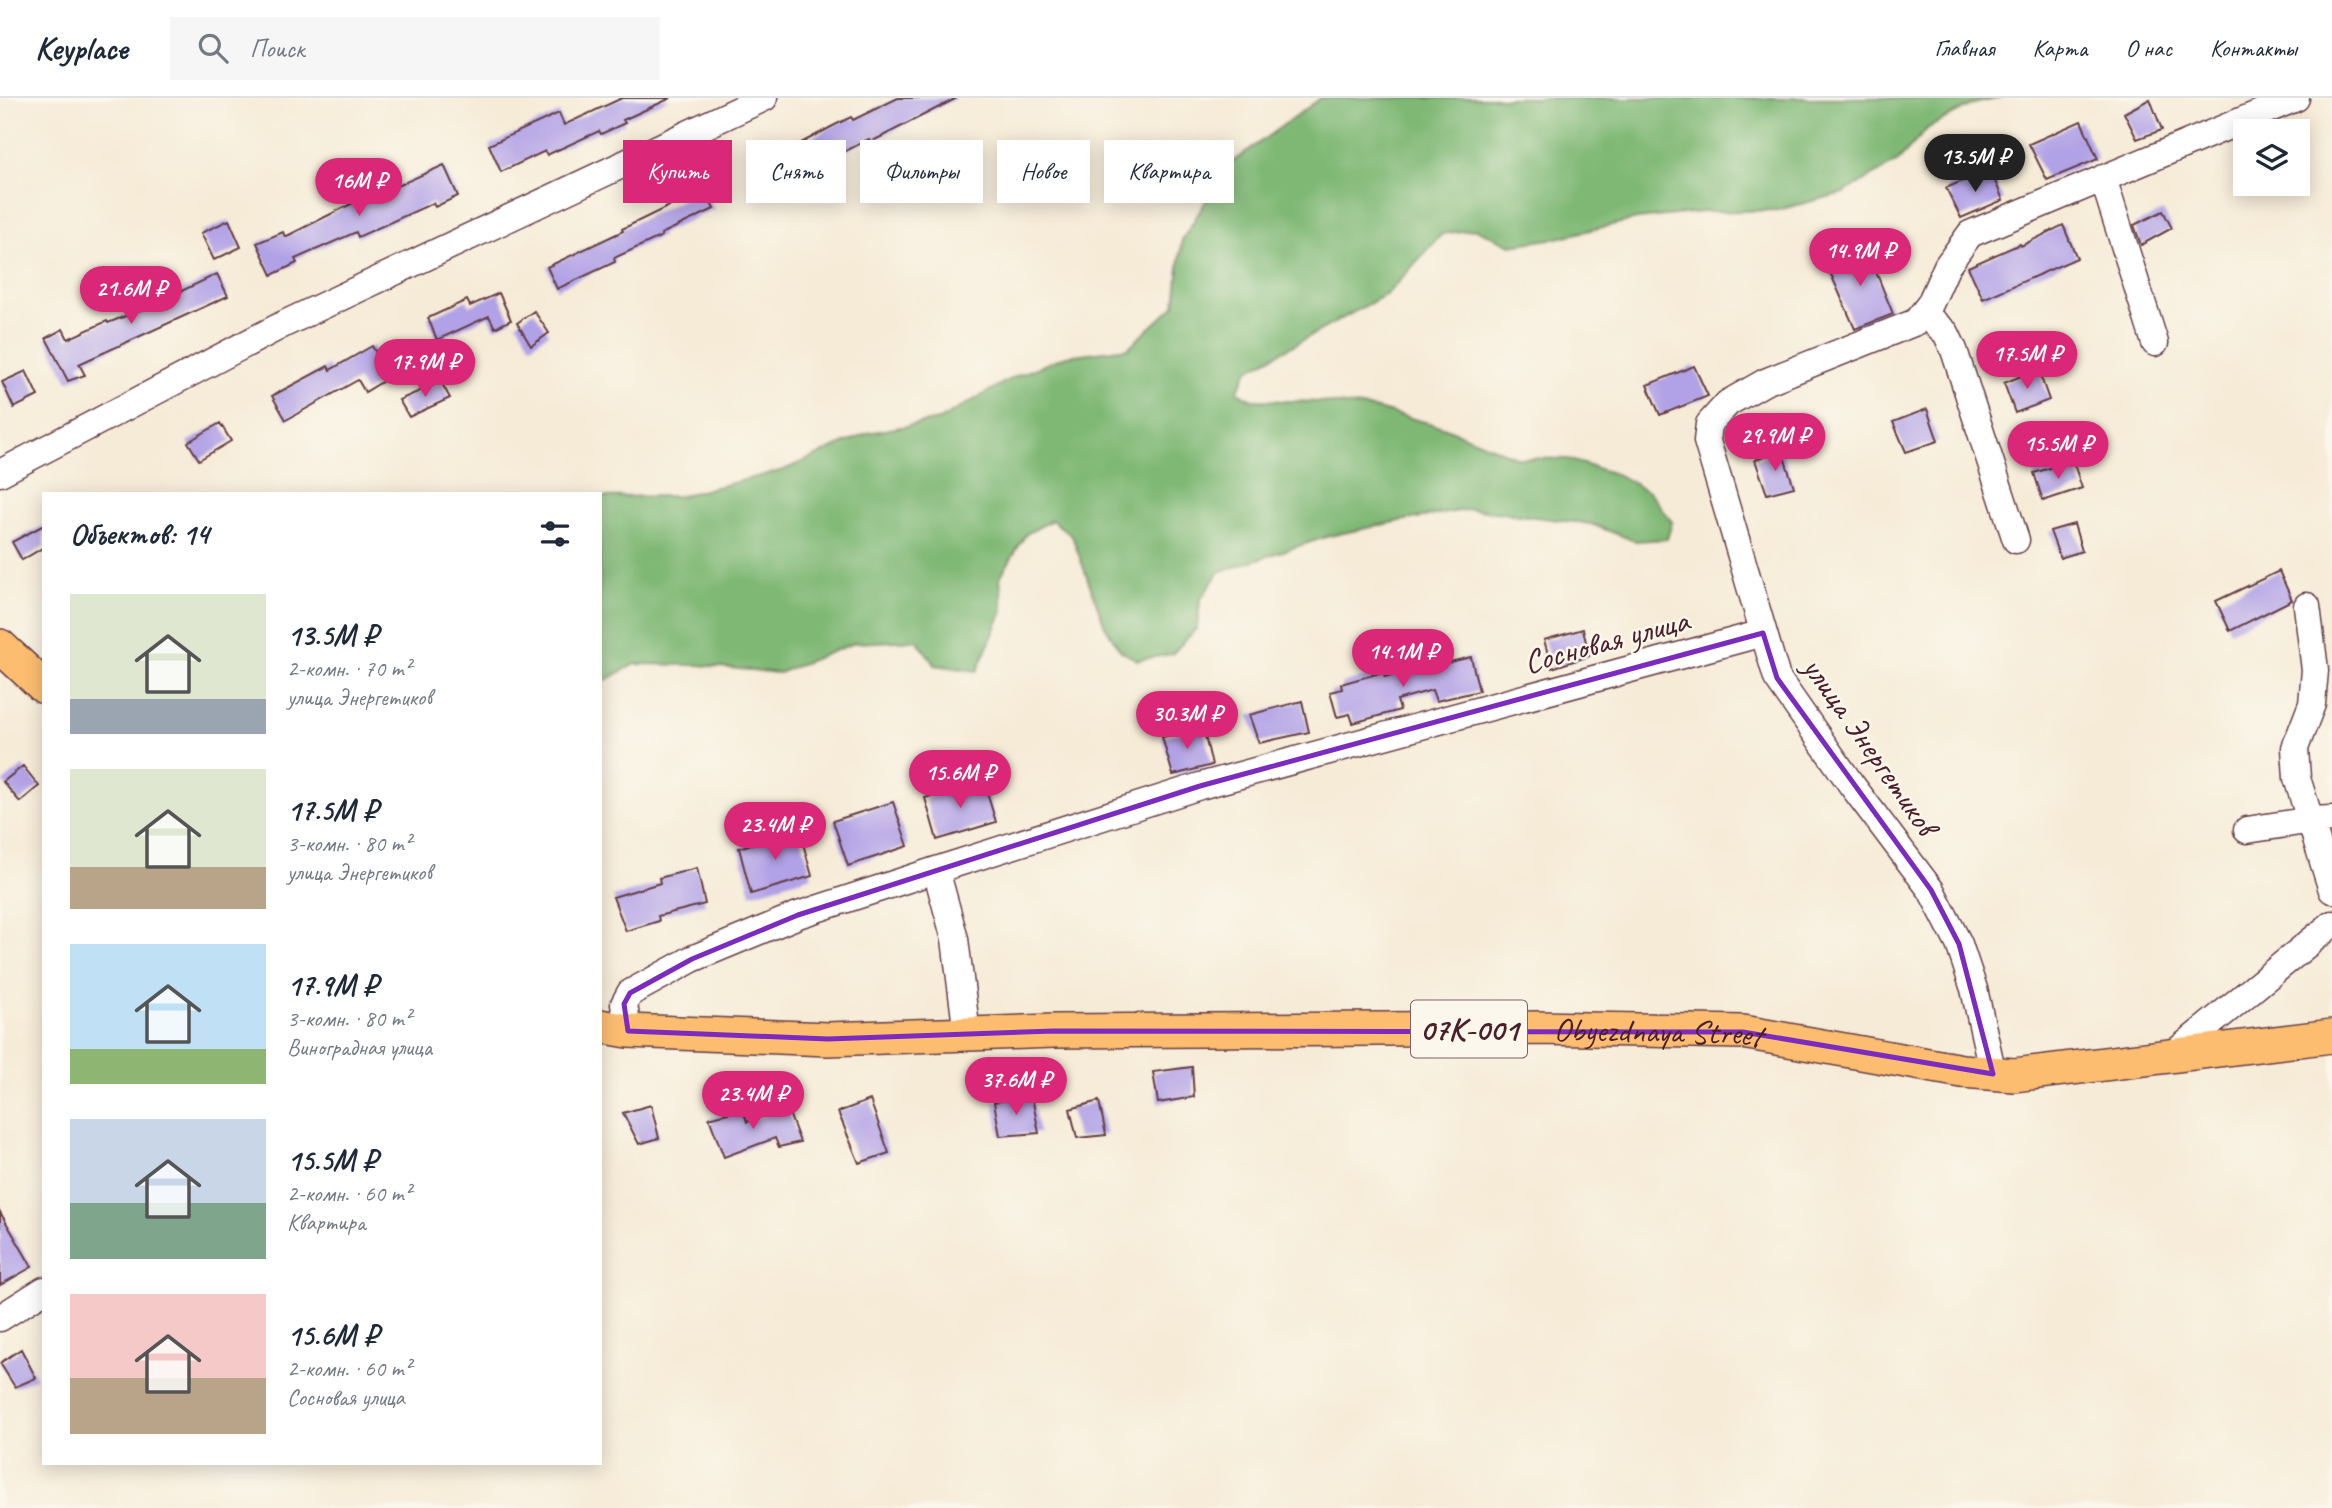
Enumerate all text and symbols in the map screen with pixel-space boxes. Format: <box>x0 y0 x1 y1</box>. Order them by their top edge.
search box <box>170 17 660 80</box>
text: Keyplace <box>35 27 128 69</box>
icon: search <box>194 29 232 67</box>
text: Поиск <box>250 32 305 65</box>
text: Главная <box>1934 33 1995 63</box>
text: Карта <box>2033 33 2087 63</box>
text: О нас <box>2125 33 2172 63</box>
text: Контакты <box>2210 33 2297 63</box>
map controls <box>2233 119 2310 196</box>
button: layers <box>2233 119 2310 196</box>
pin: 13.5M ₽ <box>1910 134 2040 194</box>
chip: Купить <box>623 140 732 203</box>
chip: Снять <box>746 140 846 203</box>
chip: Фильтры <box>860 140 983 203</box>
chip: Новое <box>997 140 1090 203</box>
chip: Квартира <box>1104 140 1234 203</box>
text: 13.5M ₽ <box>1940 142 2010 171</box>
pin: 16M ₽ <box>310 158 408 218</box>
text: 16M ₽ <box>331 166 387 195</box>
pin: 14.9M ₽ <box>1795 228 1925 288</box>
text: 14.9M ₽ <box>1825 236 1895 265</box>
pin: 21.6M ₽ <box>66 266 196 326</box>
text: 21.6M ₽ <box>96 274 166 303</box>
pin: 17.5M ₽ <box>1962 331 2092 391</box>
text: 17.5M ₽ <box>1992 339 2062 368</box>
pin: 17.9M ₽ <box>360 340 490 399</box>
text: 17.9M ₽ <box>390 347 460 376</box>
pin: 29.9M ₽ <box>1710 414 1840 473</box>
text: 29.9M ₽ <box>1740 421 1810 450</box>
pin: 15.5M ₽ <box>1993 422 2123 481</box>
text: 15.5M ₽ <box>2023 429 2093 458</box>
text: Объектов: 14 <box>70 515 209 553</box>
icon: filters <box>536 515 574 553</box>
street label: Сосновая улица <box>1519 598 1696 683</box>
text: 13.5M ₽ <box>287 616 378 654</box>
icon: home <box>126 622 210 706</box>
pin: 14.1M ₽ <box>1338 630 1468 689</box>
text: 14.1M ₽ <box>1368 637 1438 666</box>
street label: улица Энергетиков <box>1792 647 1950 847</box>
text: 2-комн. · 70 m² <box>287 654 411 683</box>
text: улица Энергетиков <box>287 683 432 712</box>
pin: 30.3M ₽ <box>1122 692 1252 751</box>
text: 30.3M ₽ <box>1152 699 1222 728</box>
pin: 15.6M ₽ <box>895 750 1025 810</box>
text: 15.6M ₽ <box>925 758 995 787</box>
text: 17.5M ₽ <box>287 791 377 829</box>
icon: home <box>126 797 210 881</box>
pin: 23.4M ₽ <box>710 802 840 862</box>
text: 23.4M ₽ <box>740 810 810 839</box>
text: 3-комн. · 80 m² <box>287 829 411 858</box>
text: улица Энергетиков <box>287 858 432 887</box>
text: 17.9M ₽ <box>287 966 378 1004</box>
icon: home <box>126 972 210 1056</box>
road number: 07К-001 <box>1411 1000 1527 1058</box>
text: 3-комн. · 80 m² <box>287 1004 411 1033</box>
street label: Obyezdnaya Street <box>1553 1008 1770 1058</box>
text: Виноградная улица <box>287 1033 432 1062</box>
pin: 37.6M ₽ <box>951 1058 1081 1117</box>
text: 37.6M ₽ <box>981 1065 1051 1094</box>
pin: 23.4M ₽ <box>688 1072 818 1131</box>
text: 23.4M ₽ <box>718 1079 788 1108</box>
text: 15.5M ₽ <box>287 1141 377 1179</box>
icon: home <box>126 1147 210 1231</box>
text: 2-комн. · 60 m² <box>287 1179 411 1208</box>
text: Квартира <box>287 1208 365 1237</box>
text: 15.6M ₽ <box>287 1316 378 1354</box>
icon: home <box>126 1322 210 1406</box>
text: 2-комн. · 60 m² <box>287 1354 411 1383</box>
text: Сосновая улица <box>287 1383 405 1412</box>

